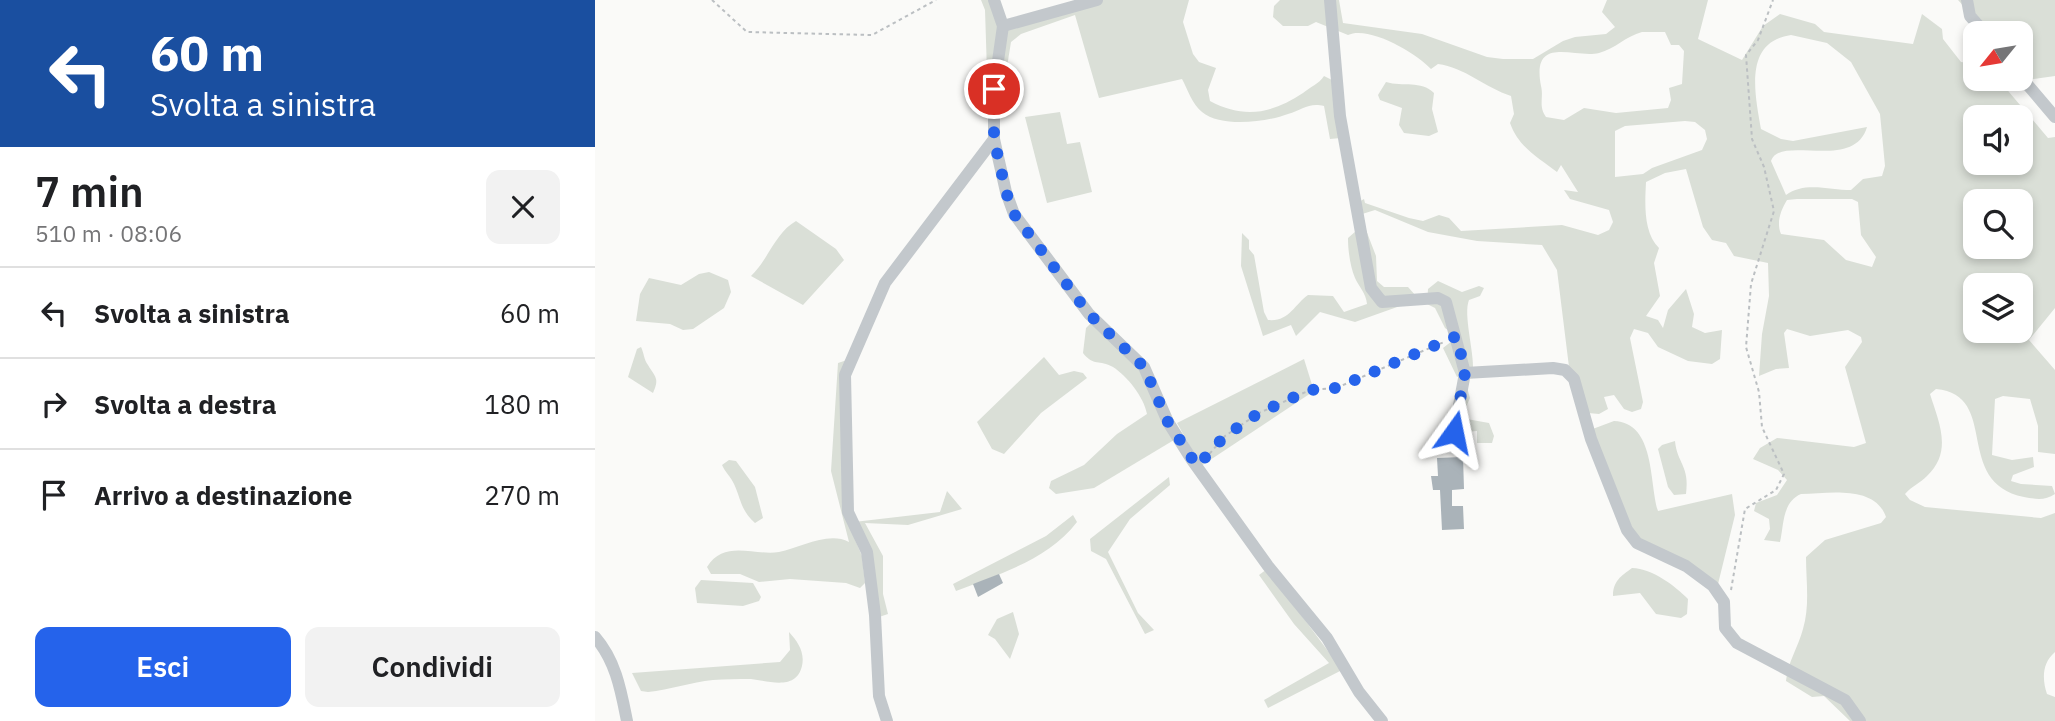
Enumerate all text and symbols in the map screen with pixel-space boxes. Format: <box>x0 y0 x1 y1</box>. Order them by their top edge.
text: 60 m <box>150 21 264 84</box>
north arrow <box>1963 21 2033 91</box>
map controls <box>1963 21 2033 343</box>
icon: left <box>35 28 126 119</box>
pin <box>964 59 1024 119</box>
icon: arrive <box>975 70 1013 108</box>
text: Svolta a sinistra <box>150 83 376 125</box>
button: sound <box>1963 105 2033 175</box>
text: 7 min <box>35 164 144 219</box>
button: close <box>486 170 560 244</box>
button: search <box>1963 189 2033 259</box>
text: 510 m · 08:06 <box>35 218 182 248</box>
button: layers <box>1963 273 2033 343</box>
icon: left <box>35 294 73 332</box>
text: Svolta a sinistra <box>94 296 290 330</box>
text: 60 m <box>500 296 560 330</box>
icon: right <box>35 385 73 423</box>
text: Svolta a destra <box>94 387 276 421</box>
text: 180 m <box>484 387 560 421</box>
position arrow <box>1417 395 1491 469</box>
icon: arrive <box>35 476 73 514</box>
text: Arrivo a destinazione <box>94 478 352 512</box>
text: 270 m <box>484 478 560 512</box>
button: Esci <box>35 627 291 707</box>
button: Condividi <box>305 627 560 707</box>

